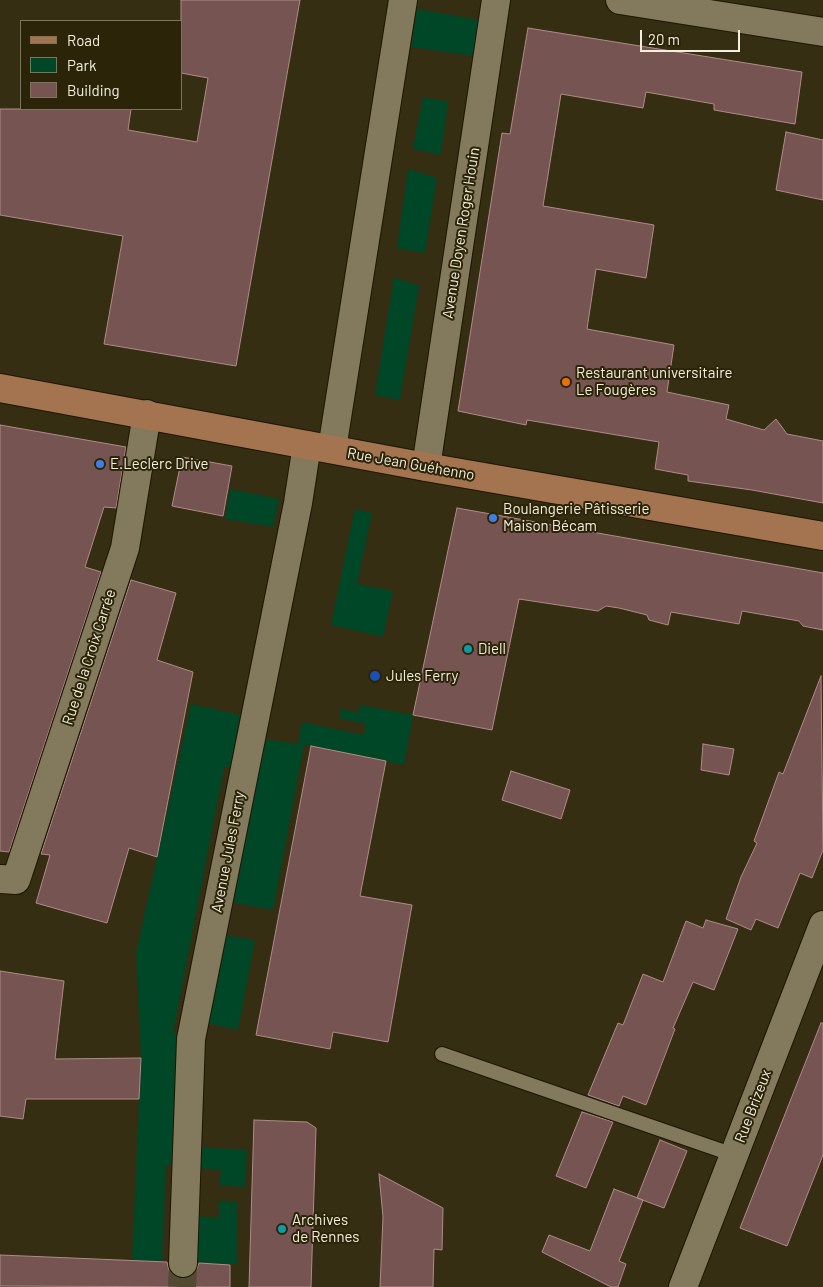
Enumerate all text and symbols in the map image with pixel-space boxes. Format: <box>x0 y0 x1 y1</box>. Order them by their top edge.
legend <box>20 20 182 110</box>
scale bar <box>643 20 743 52</box>
text: 20 m <box>648 30 680 48</box>
text: Road <box>67 31 100 49</box>
text: Park <box>67 56 96 74</box>
text: Building <box>67 81 120 99</box>
street label: Avenue Doyen Roger Houin <box>439 146 483 320</box>
place label: Restaurant universitaire Le Fougères <box>576 364 733 399</box>
marker: Restaurant universitaire Le Fougères <box>560 376 572 388</box>
street label: Rue Jean Guéhenno <box>346 444 476 484</box>
place label: E.Leclerc Drive <box>110 455 209 473</box>
marker: E.Leclerc Drive <box>94 458 106 470</box>
place label: Boulangerie Pâtisserie Maison Bécam <box>503 500 649 535</box>
marker: Boulangerie Pâtisserie Maison Bécam <box>487 512 499 524</box>
street label: Rue de la Croix Carrée <box>59 587 119 727</box>
place label: Diell <box>478 640 506 658</box>
marker: Diell <box>462 643 474 655</box>
place label: Jules Ferry <box>386 667 458 685</box>
marker: Jules Ferry <box>368 669 382 683</box>
street label: Avenue Jules Ferry <box>207 790 249 914</box>
street label: Rue Brizeux <box>731 1067 775 1145</box>
place label: Archives de Rennes <box>292 1211 359 1246</box>
marker: Archives de Rennes <box>276 1223 288 1235</box>

